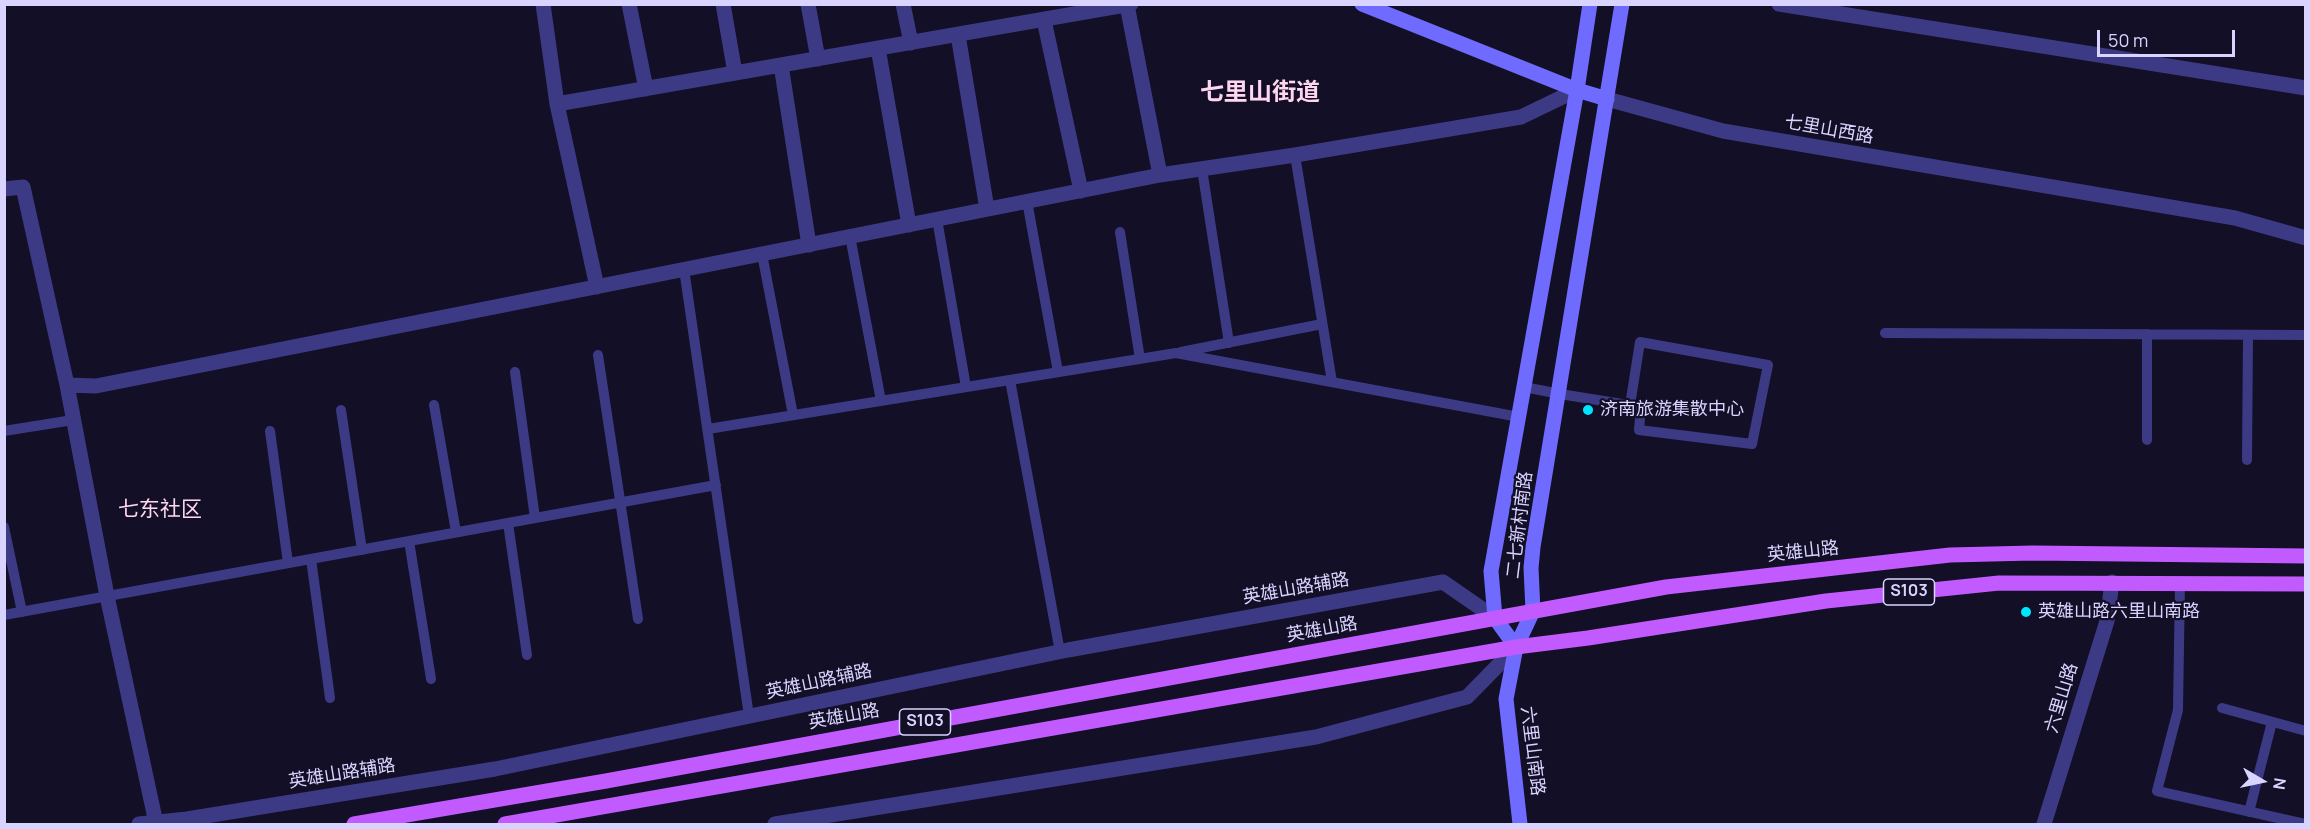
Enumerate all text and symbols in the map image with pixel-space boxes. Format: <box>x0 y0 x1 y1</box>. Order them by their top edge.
scale bar <box>2100 18 2238 56</box>
text: 50 m <box>2108 28 2148 52</box>
district label: 七里山街道 <box>1200 79 1320 107</box>
street label: 七里山西路 <box>1783 112 1875 148</box>
place label: 济南旅游集散中心 <box>1600 399 1744 421</box>
marker: 济南旅游集散中心 <box>1581 403 1595 417</box>
street label: 二七新村南路 <box>1503 470 1537 580</box>
district label: 七东社区 <box>118 497 202 523</box>
street label: 英雄山路 <box>1766 537 1840 567</box>
street label: 英雄山路辅路 <box>1241 569 1351 609</box>
road number: S103 <box>1884 579 1934 605</box>
place label: 英雄山路六里山南路 <box>2038 601 2200 623</box>
marker: 英雄山路六里山南路 <box>2019 605 2033 619</box>
street label: 英雄山路 <box>1285 613 1359 647</box>
street label: 英雄山路辅路 <box>764 660 874 704</box>
street label: 六里山路 <box>2041 660 2083 736</box>
street label: 英雄山路 <box>807 700 881 734</box>
street label: 六里山南路 <box>1516 705 1548 797</box>
road number: S103 <box>900 709 950 735</box>
north arrow <box>2232 751 2292 811</box>
street label: 英雄山路辅路 <box>287 755 397 793</box>
text: N <box>2268 776 2292 791</box>

